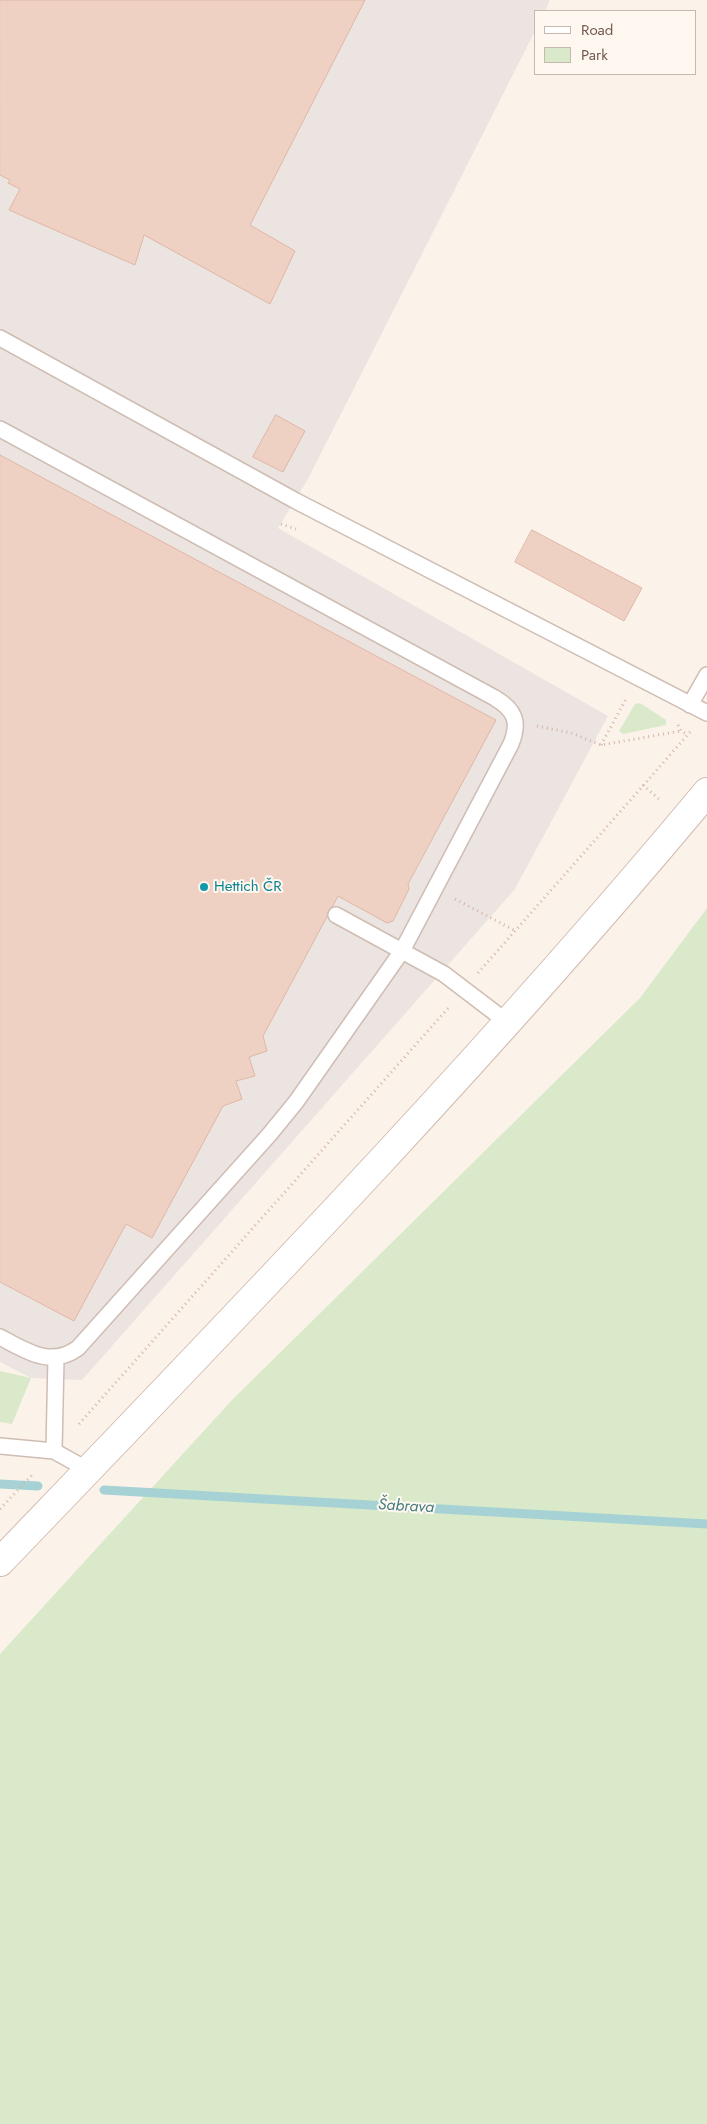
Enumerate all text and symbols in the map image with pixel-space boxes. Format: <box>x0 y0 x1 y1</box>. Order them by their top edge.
legend <box>534 10 697 75</box>
text: Road <box>581 19 613 41</box>
text: Park <box>581 44 608 66</box>
place label: Hettich ČR <box>214 878 282 896</box>
marker: Hettich ČR <box>198 881 210 893</box>
water label: Šabrava <box>378 1496 434 1518</box>

